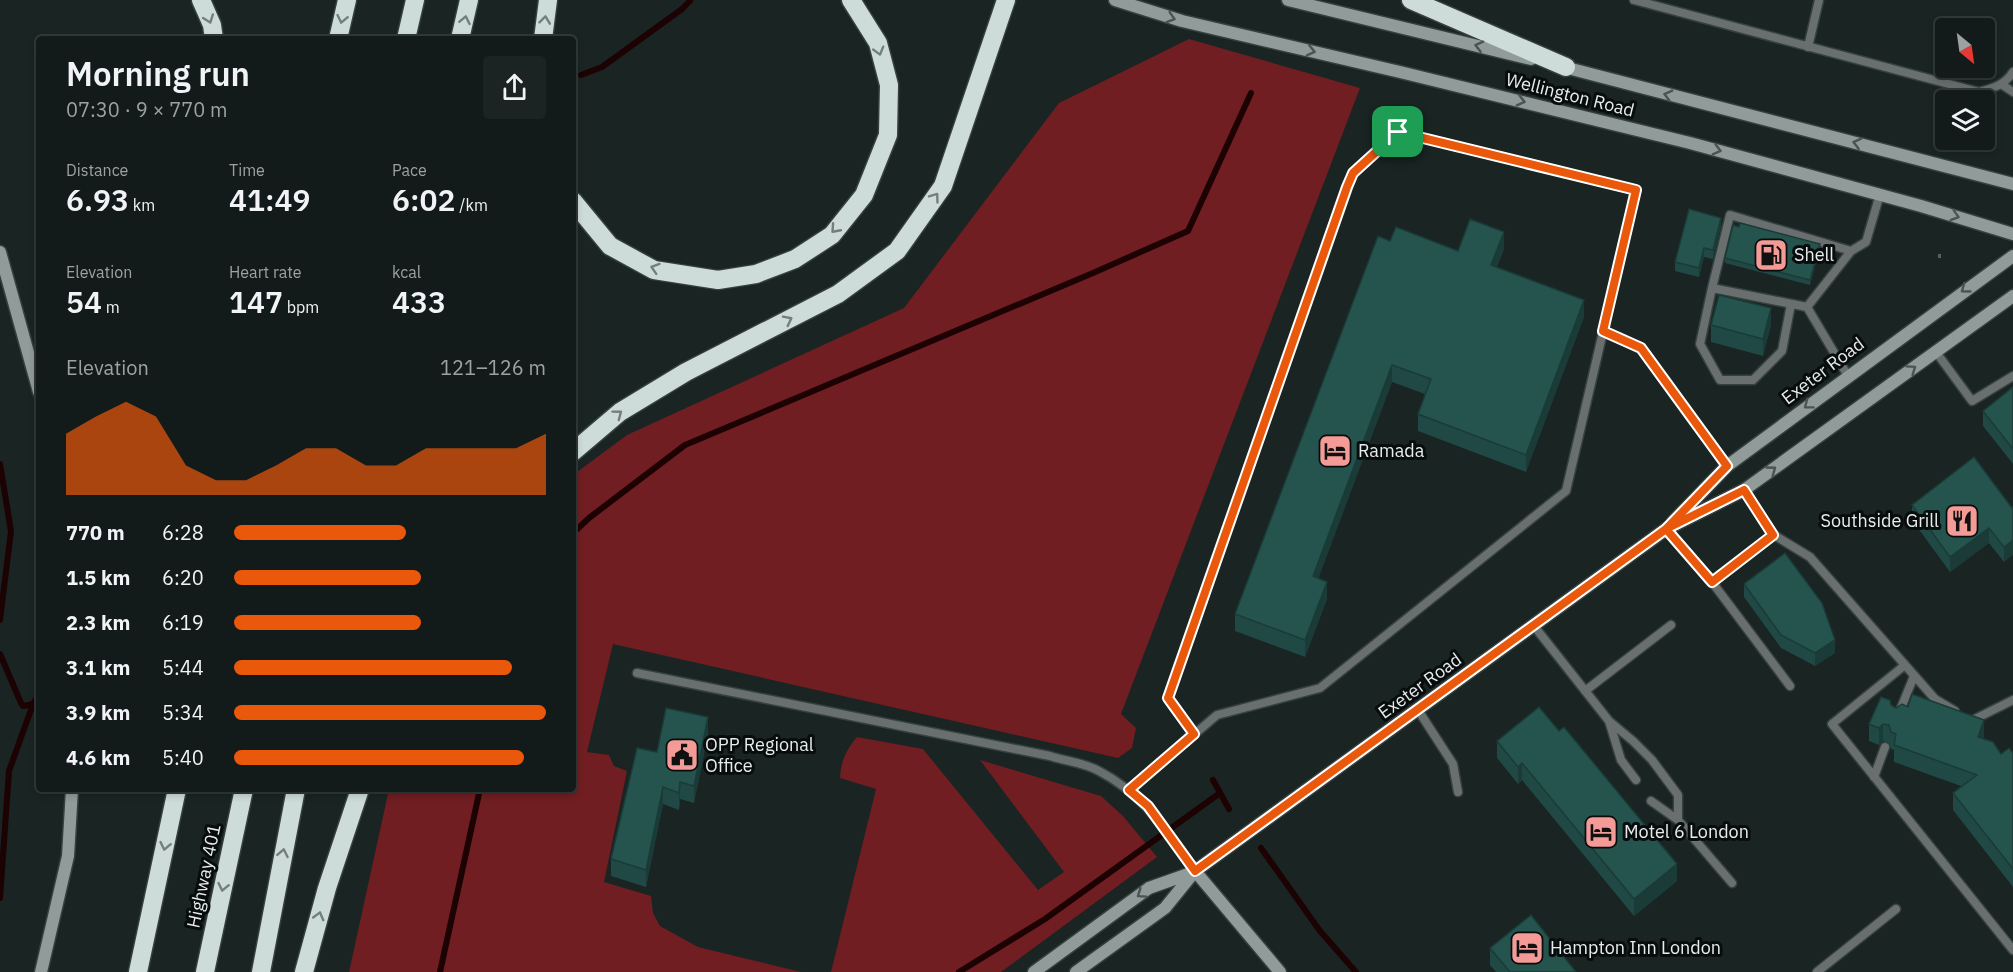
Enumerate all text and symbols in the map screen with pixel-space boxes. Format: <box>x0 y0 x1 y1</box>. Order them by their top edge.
one-way arrow <box>1165 10 1176 23</box>
one-way arrow <box>201 13 214 24</box>
one-way arrow <box>337 14 350 24</box>
one-way arrow <box>457 15 470 25</box>
one-way arrow <box>539 15 551 24</box>
north arrow <box>1935 18 1995 78</box>
map controls <box>1935 18 1995 150</box>
one-way arrow <box>1475 41 1485 54</box>
one-way arrow <box>1306 43 1316 56</box>
one-way arrow <box>872 45 884 56</box>
text: Morning run <box>66 52 250 95</box>
button: share <box>483 56 546 119</box>
street label: Wellington Road <box>1503 67 1637 122</box>
one-way arrow <box>1664 89 1674 102</box>
button: layers <box>1935 90 1995 150</box>
one-way arrow <box>1516 94 1526 107</box>
text: 07:30 · 9 × 770 m <box>66 96 227 123</box>
pin <box>1372 106 1423 157</box>
icon: arrive <box>1381 115 1414 148</box>
one-way arrow <box>1852 138 1862 151</box>
one-way arrow <box>1711 143 1722 155</box>
text: Distance <box>66 160 128 180</box>
text: Time <box>229 160 265 180</box>
text: Pace <box>392 160 427 180</box>
text: 6.93 <box>66 180 129 219</box>
text: 41:49 <box>229 180 311 219</box>
text: 6:02 <box>392 180 456 219</box>
one-way arrow <box>928 193 939 204</box>
text: km <box>129 195 155 215</box>
text: /km <box>456 195 488 215</box>
one-way arrow <box>1949 209 1960 221</box>
one-way arrow <box>832 222 843 233</box>
fuel station icon: Shell <box>1753 237 1789 273</box>
place label: Shell <box>1794 243 1834 266</box>
text: Elevation <box>66 262 132 282</box>
text: Heart rate <box>229 262 302 282</box>
text: kcal <box>392 262 421 282</box>
one-way arrow <box>650 263 661 276</box>
text: 54 <box>66 282 102 321</box>
text: 147 <box>229 282 283 321</box>
text: 433 <box>392 282 446 321</box>
one-way arrow <box>1961 282 1972 293</box>
text: m <box>102 297 120 317</box>
text: bpm <box>283 297 319 317</box>
one-way arrow <box>782 316 793 327</box>
street label: Exeter Road <box>1777 332 1869 409</box>
text: Elevation <box>66 354 149 381</box>
text: 121–126 m <box>440 354 546 381</box>
one-way arrow <box>1906 365 1917 376</box>
one-way arrow <box>1804 398 1815 409</box>
one-way arrow <box>611 411 622 422</box>
hotel icon: Ramada <box>1317 433 1353 469</box>
place label: Ramada <box>1358 439 1425 462</box>
one-way arrow <box>1765 466 1776 477</box>
restaurant icon: Southside Grill <box>1944 503 1980 539</box>
place label: Southside Grill <box>1821 509 1939 532</box>
text: 770 m <box>66 519 125 546</box>
text: 6:28 <box>162 519 204 546</box>
text: 1.5 km <box>66 564 130 591</box>
text: 6:20 <box>162 564 204 591</box>
text: 2.3 km <box>66 609 130 636</box>
text: 6:19 <box>162 609 204 636</box>
street label: Exeter Road <box>1373 648 1466 724</box>
text: 3.1 km <box>66 654 130 681</box>
text: 5:44 <box>162 654 204 681</box>
text: 3.9 km <box>66 699 130 726</box>
text: 5:34 <box>162 699 204 726</box>
place label: OPP Regional Office <box>705 733 814 777</box>
public building icon: OPP Regional Office <box>664 737 700 773</box>
text: 4.6 km <box>66 744 130 771</box>
text: 5:40 <box>162 744 204 771</box>
hotel icon: Motel 6 London <box>1583 814 1619 850</box>
place label: Motel 6 London <box>1624 820 1749 843</box>
street label: Highway 401 <box>181 822 226 930</box>
one-way arrow <box>159 841 172 851</box>
one-way arrow <box>276 848 289 858</box>
one-way arrow <box>217 882 230 892</box>
one-way arrow <box>1137 887 1148 898</box>
one-way arrow <box>312 911 324 921</box>
hotel icon: Hampton Inn London <box>1509 930 1545 966</box>
place label: Hampton Inn London <box>1550 936 1721 959</box>

